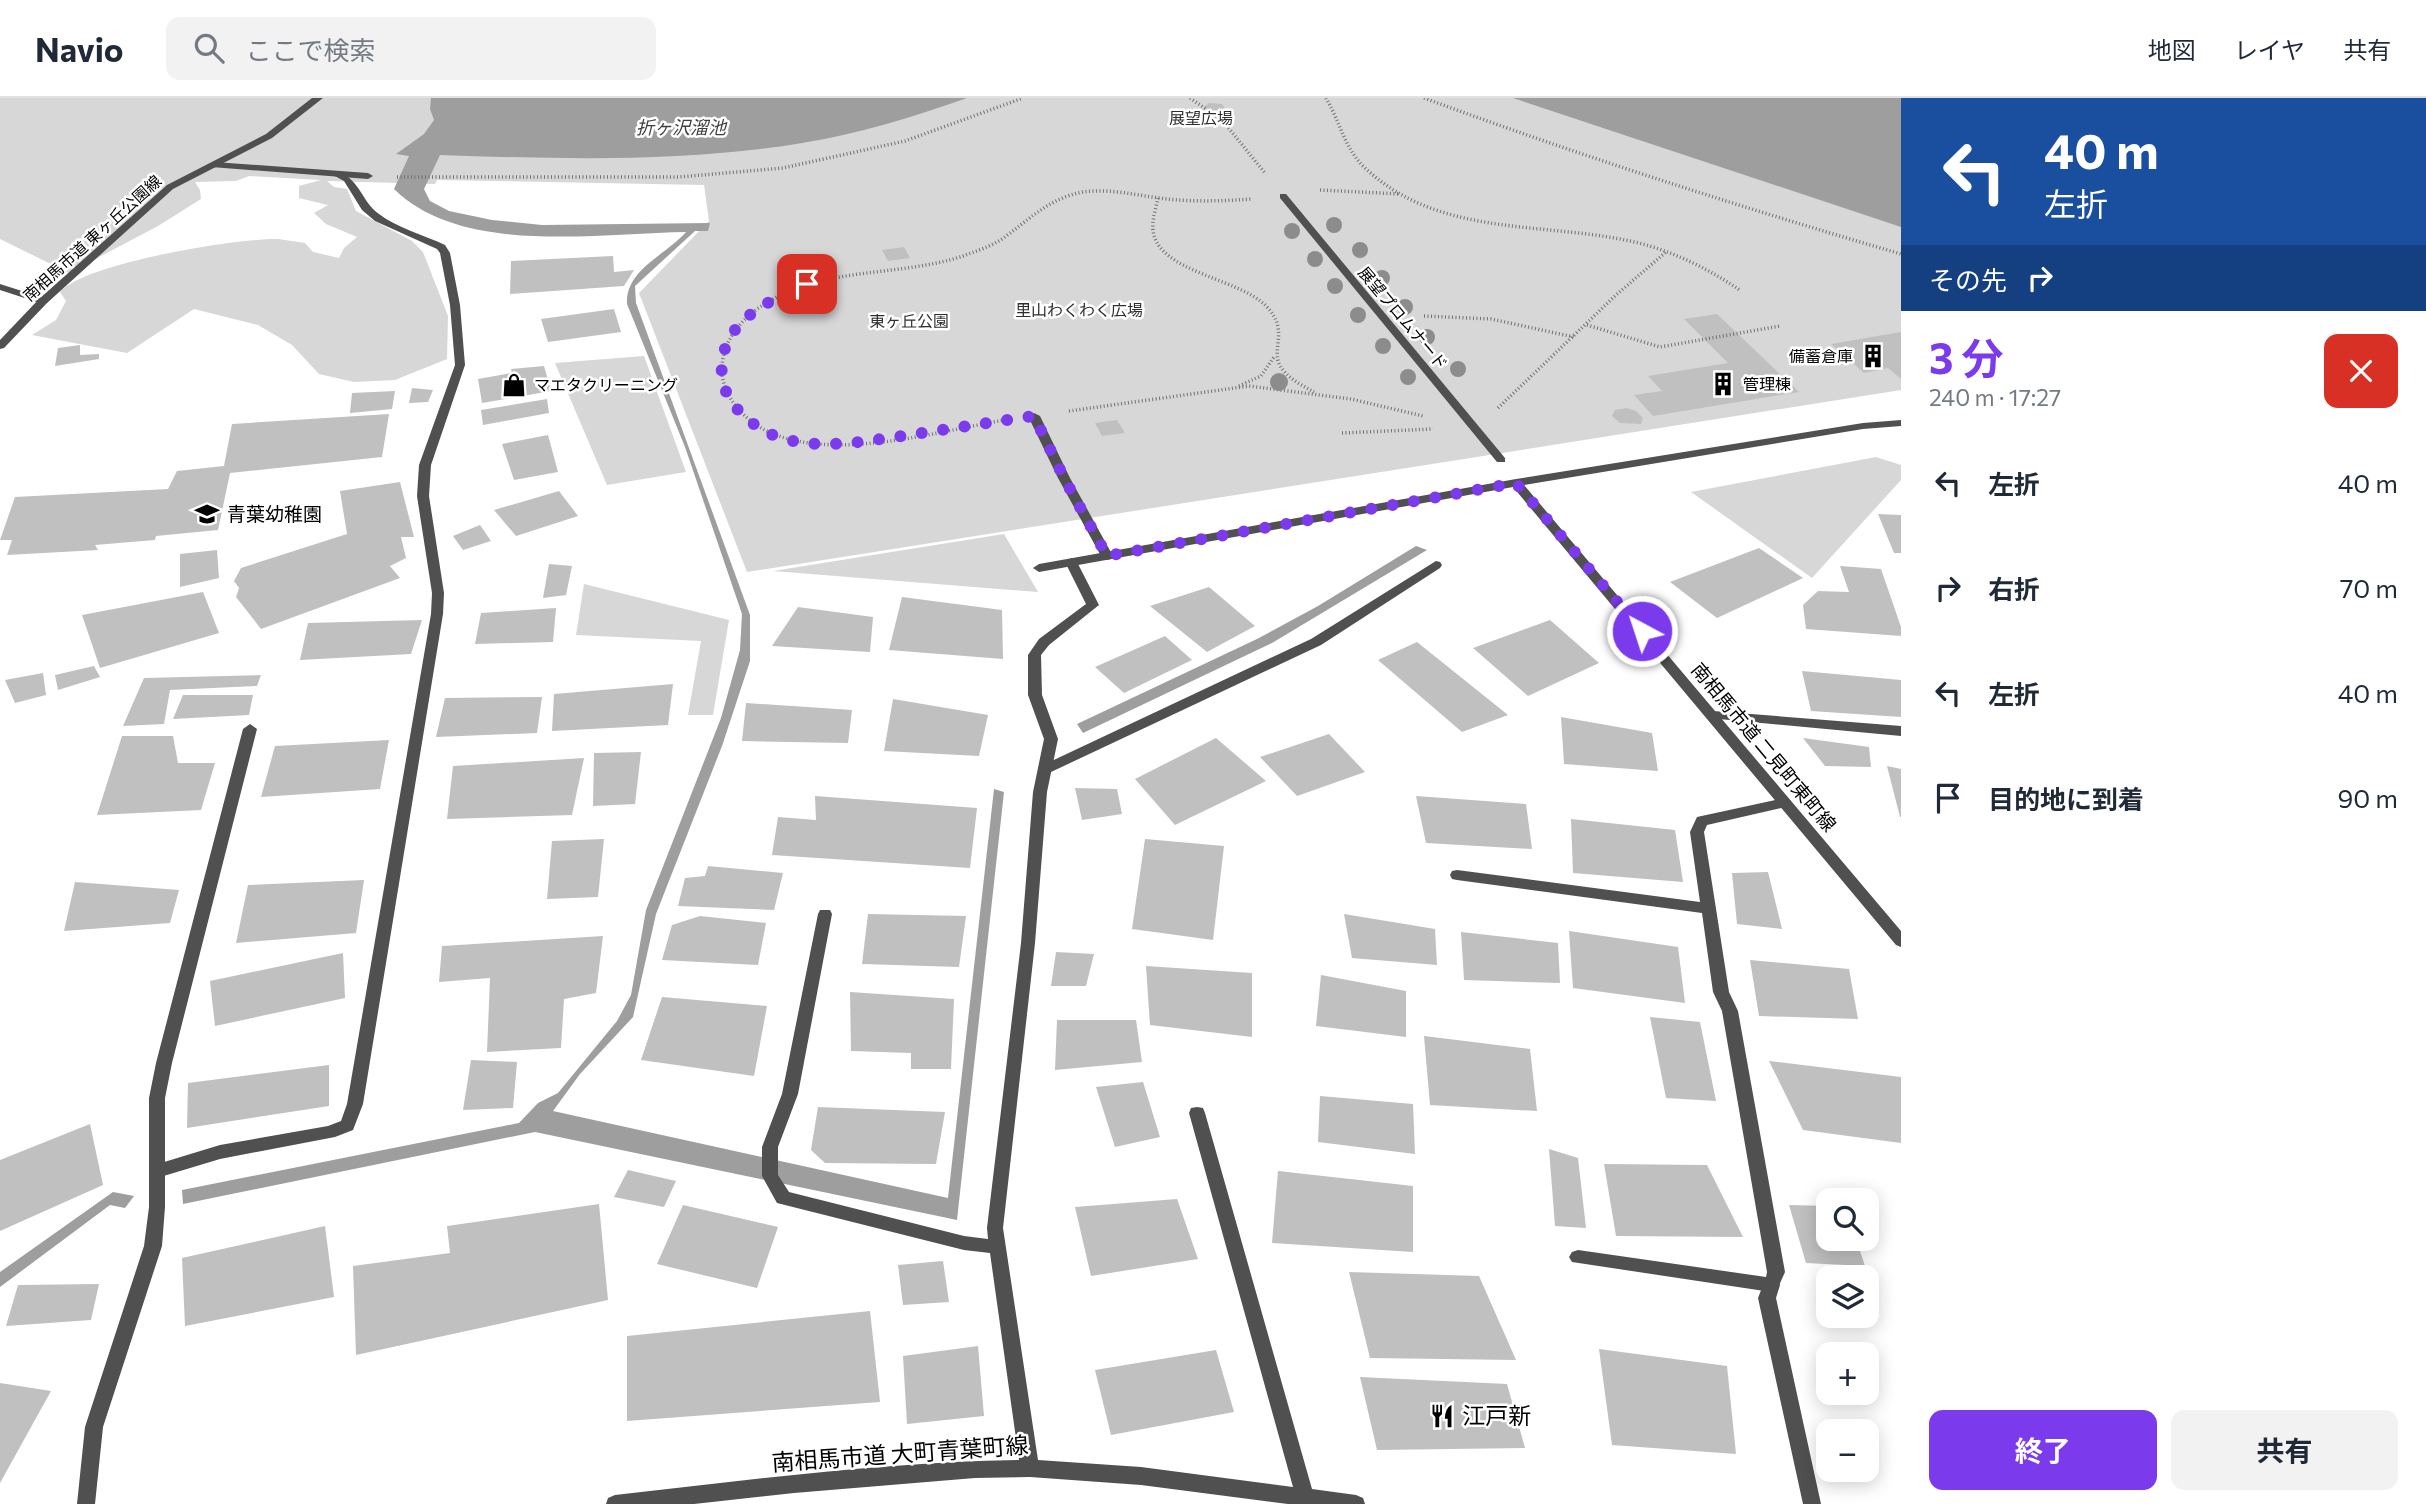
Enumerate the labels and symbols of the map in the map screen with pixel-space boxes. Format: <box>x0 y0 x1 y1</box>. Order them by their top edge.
park label: 展望広場 <box>1169 108 1233 127</box>
water label: 折ヶ沢溜池 <box>636 116 728 138</box>
street label: 南相馬市道 東ヶ丘公園線 <box>19 171 165 305</box>
pin <box>777 254 837 314</box>
street label: 展望プロムナード <box>1355 263 1452 373</box>
park label: 里山わくわく広場 <box>1015 300 1143 319</box>
park label: 東ヶ丘公園 <box>869 311 949 330</box>
building icon: 備蓄倉庫 <box>1859 342 1887 370</box>
place label: 備蓄倉庫 <box>1789 346 1853 365</box>
building icon: 管理棟 <box>1709 370 1737 398</box>
shop icon: マエタクリーニング <box>500 371 528 399</box>
place label: 管理棟 <box>1743 374 1791 393</box>
place label: マエタクリーニング <box>534 375 678 394</box>
school or university icon: 青葉幼稚園 <box>193 500 221 528</box>
place label: 青葉幼稚園 <box>227 502 322 525</box>
position arrow <box>1605 594 1679 668</box>
street label: 南相馬市道 二見町東町線 <box>1687 658 1842 836</box>
place label: 江戸新 <box>1462 1401 1531 1429</box>
restaurant icon: 江戸新 <box>1428 1402 1456 1430</box>
street label: 南相馬市道 大町青葉町線 <box>771 1430 1029 1476</box>

